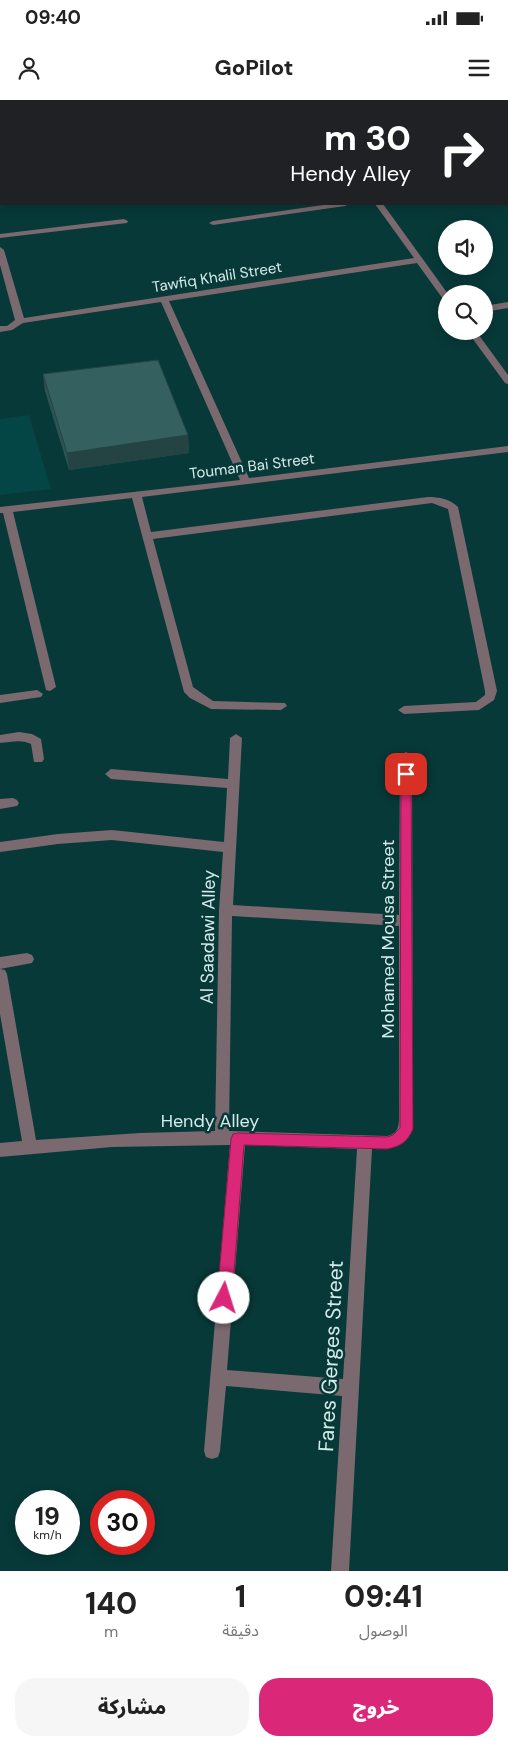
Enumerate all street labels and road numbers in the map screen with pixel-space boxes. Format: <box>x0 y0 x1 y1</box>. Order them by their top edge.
street label: Tawfiq Khalil Street <box>151 257 283 297</box>
street label: Touman Bai Street <box>188 448 316 484</box>
street label: Mohamed Mousa Street <box>376 839 400 1039</box>
street label: Al Saadawi Alley <box>195 870 221 1004</box>
street label: Hendy Alley <box>161 1109 259 1133</box>
street label: Fares Gerges Street <box>312 1260 350 1452</box>

